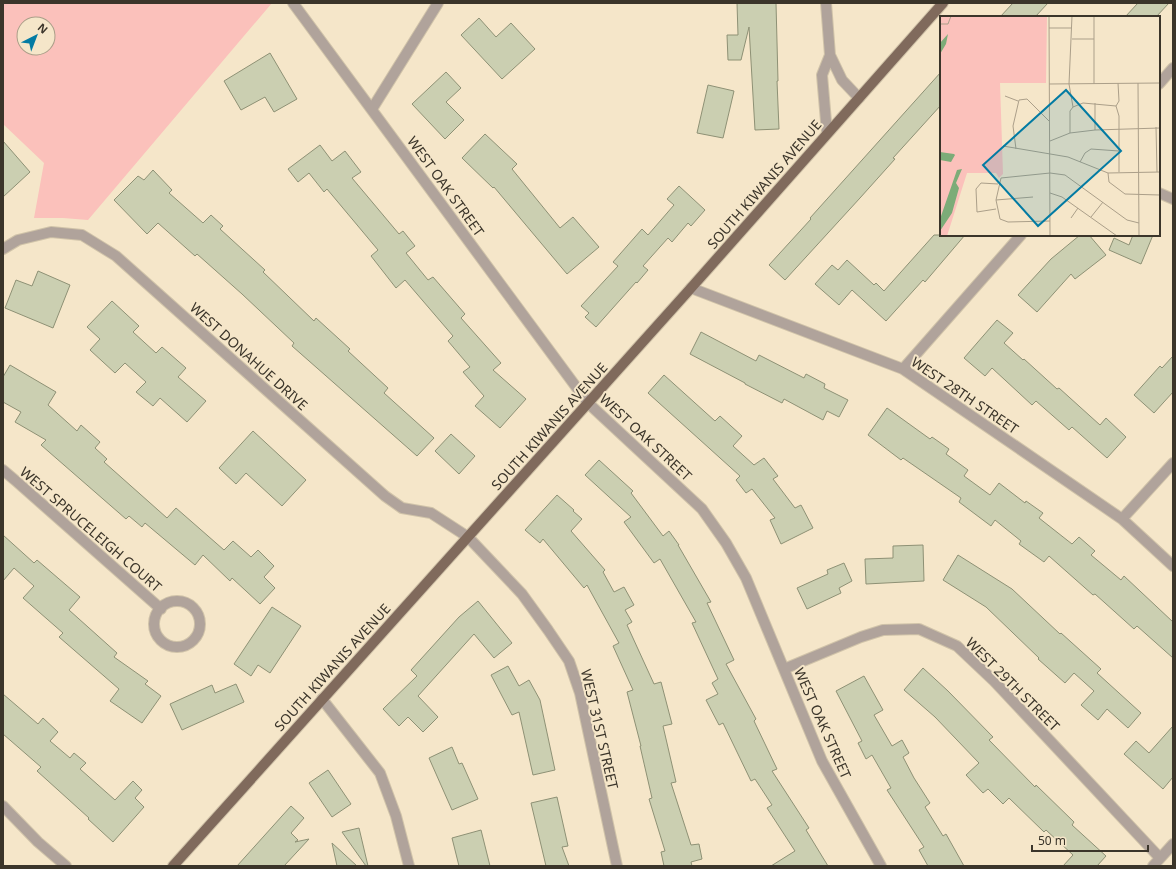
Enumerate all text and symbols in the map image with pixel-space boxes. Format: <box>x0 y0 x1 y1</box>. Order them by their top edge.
north arrow <box>16 16 56 56</box>
inset map <box>940 16 1160 236</box>
text: N <box>35 20 51 37</box>
street label: SOUTH KIWANIS AVENUE <box>703 115 825 253</box>
street label: WEST OAK STREET <box>403 132 489 240</box>
street label: WEST DONAHUE DRIVE <box>186 298 312 414</box>
street label: WEST 28TH STREET <box>908 352 1022 438</box>
street label: SOUTH KIWANIS AVENUE <box>487 358 611 494</box>
street label: WEST OAK STREET <box>596 389 696 485</box>
street label: WEST SPRUCELEIGH COURT <box>16 462 166 596</box>
street label: SOUTH KIWANIS AVENUE <box>270 599 394 735</box>
street label: WEST 29TH STREET <box>962 633 1064 735</box>
street label: WEST OAK STREET <box>790 665 856 782</box>
street label: WEST 31ST STREET <box>577 667 623 791</box>
scale bar <box>1032 827 1148 853</box>
text: 50 m <box>1038 832 1066 849</box>

